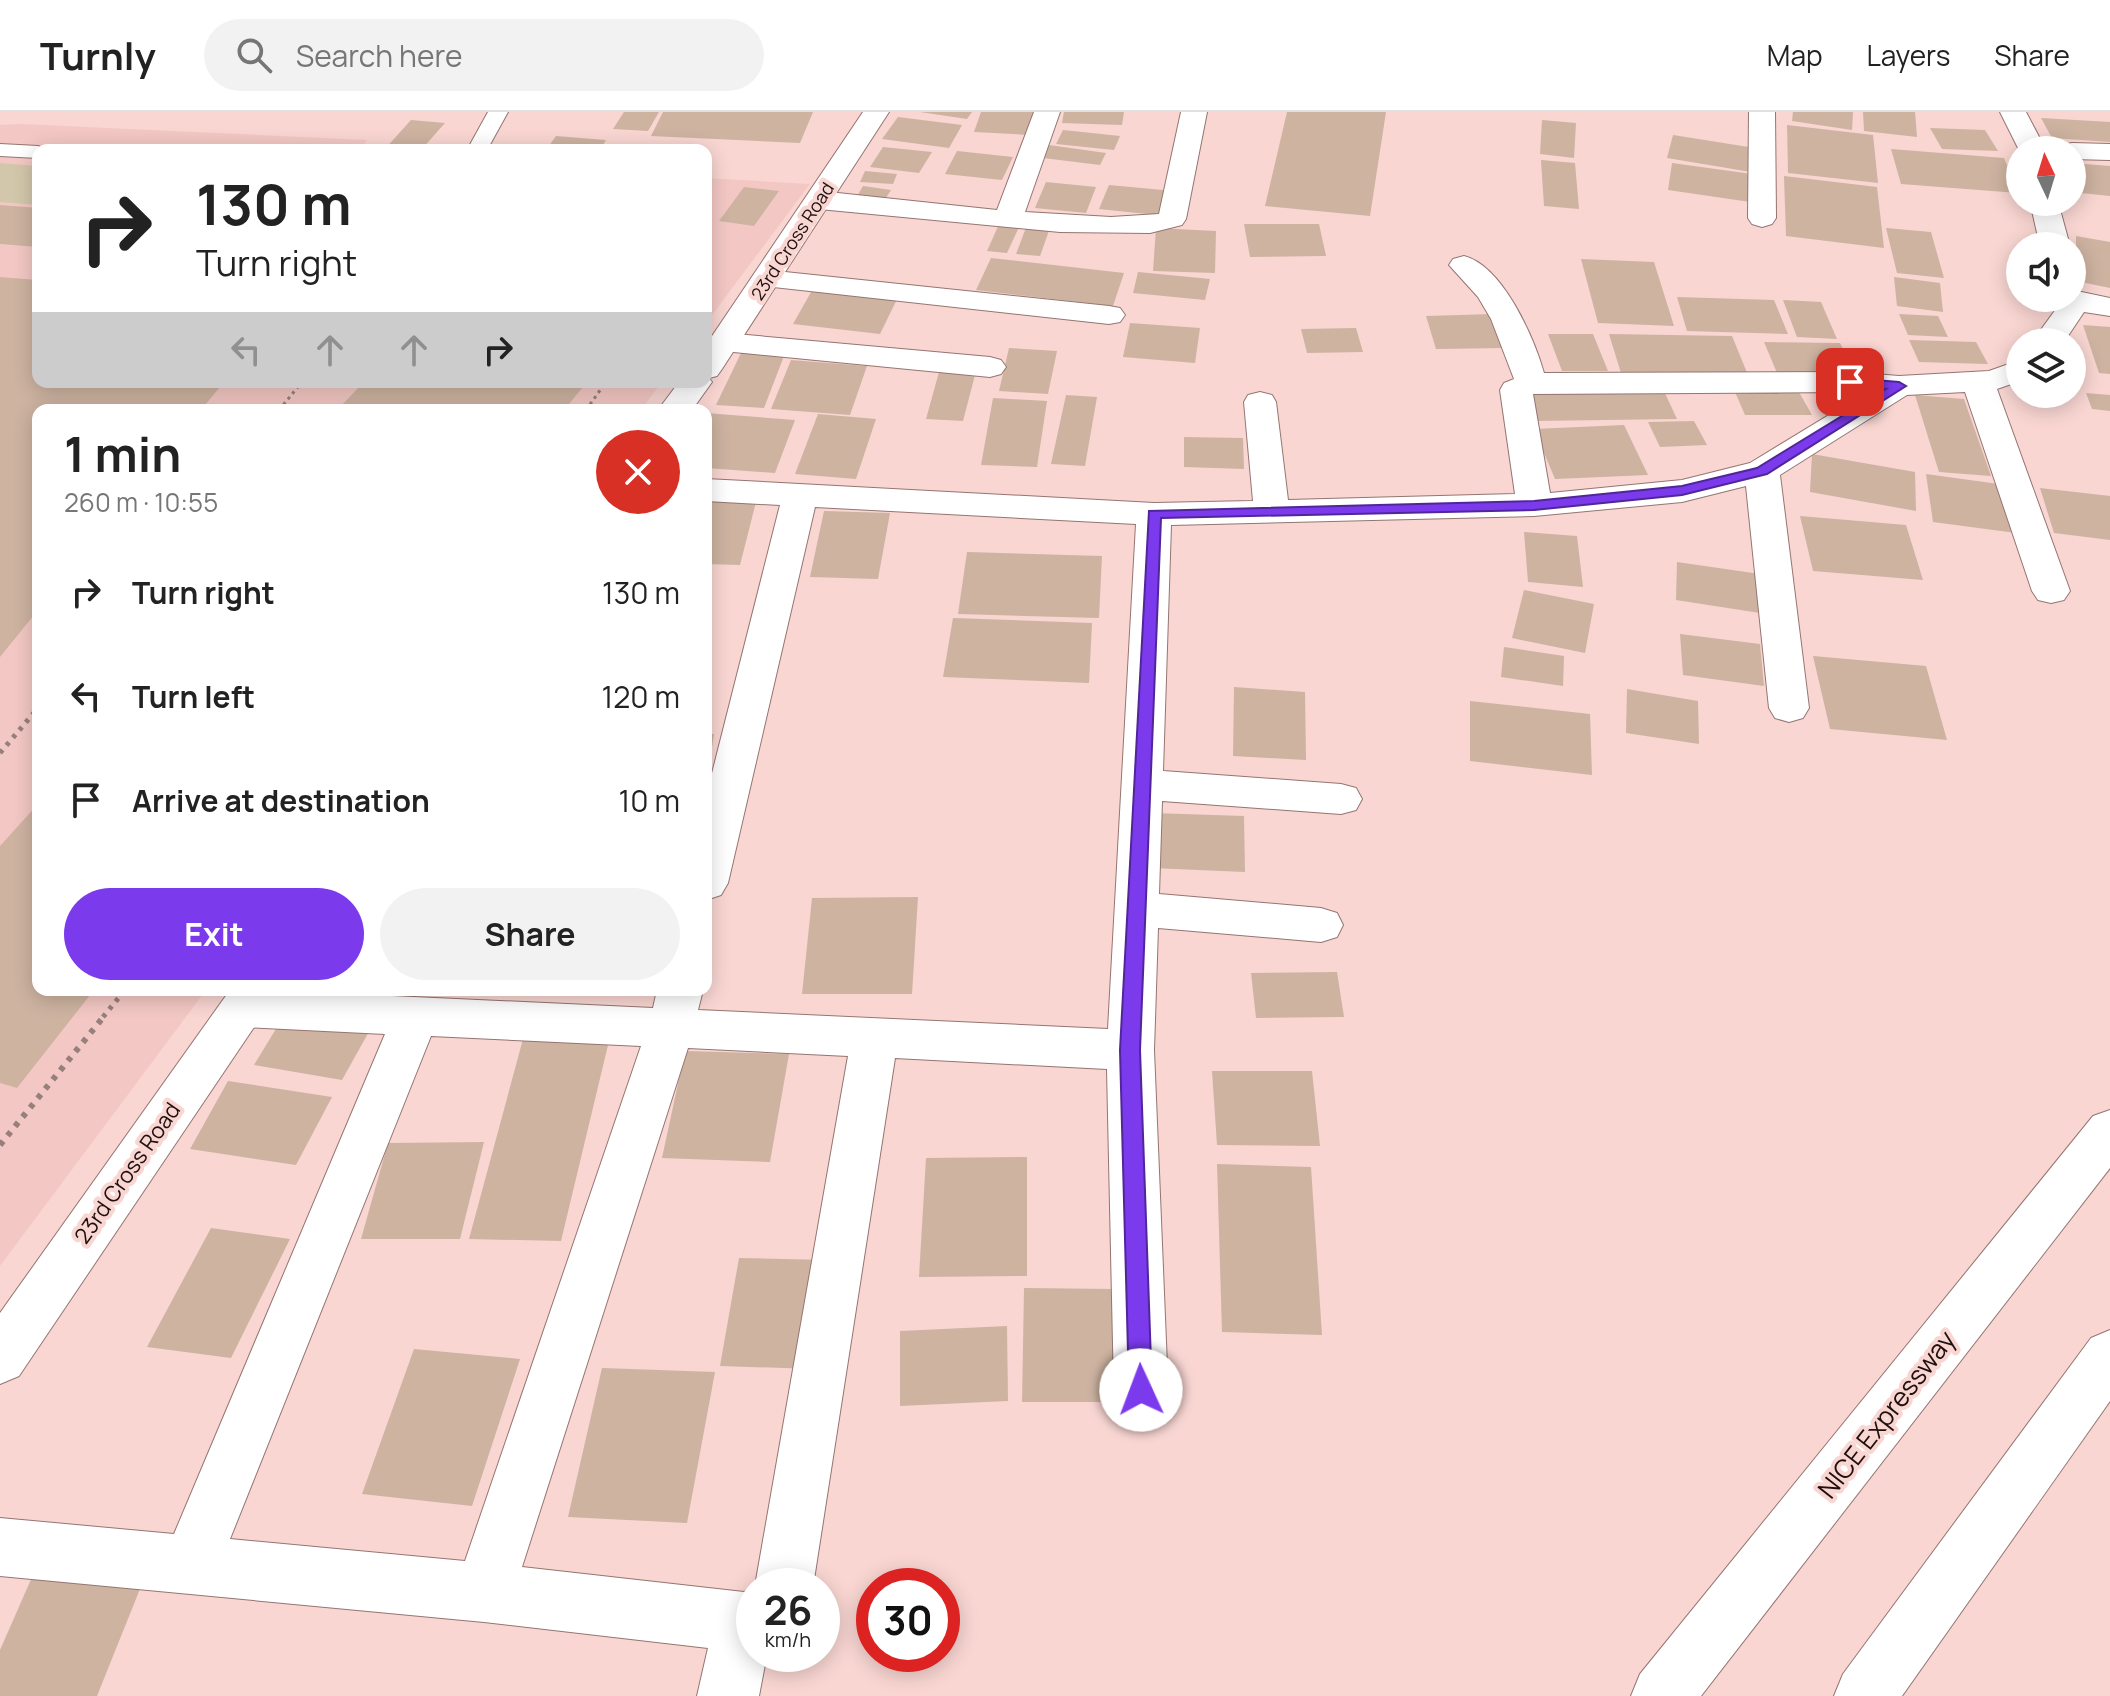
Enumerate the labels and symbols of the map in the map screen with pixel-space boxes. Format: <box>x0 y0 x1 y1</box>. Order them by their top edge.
north arrow <box>2006 136 2086 216</box>
street label: 23rd Cross Road <box>745 178 839 304</box>
pin <box>1816 348 1884 416</box>
street label: 23rd Cross Road <box>67 1096 187 1250</box>
street label: NICE Expressway <box>1809 1322 1963 1505</box>
position arrow <box>1099 1348 1183 1432</box>
speed limit sign: 30 <box>856 1568 960 1672</box>

